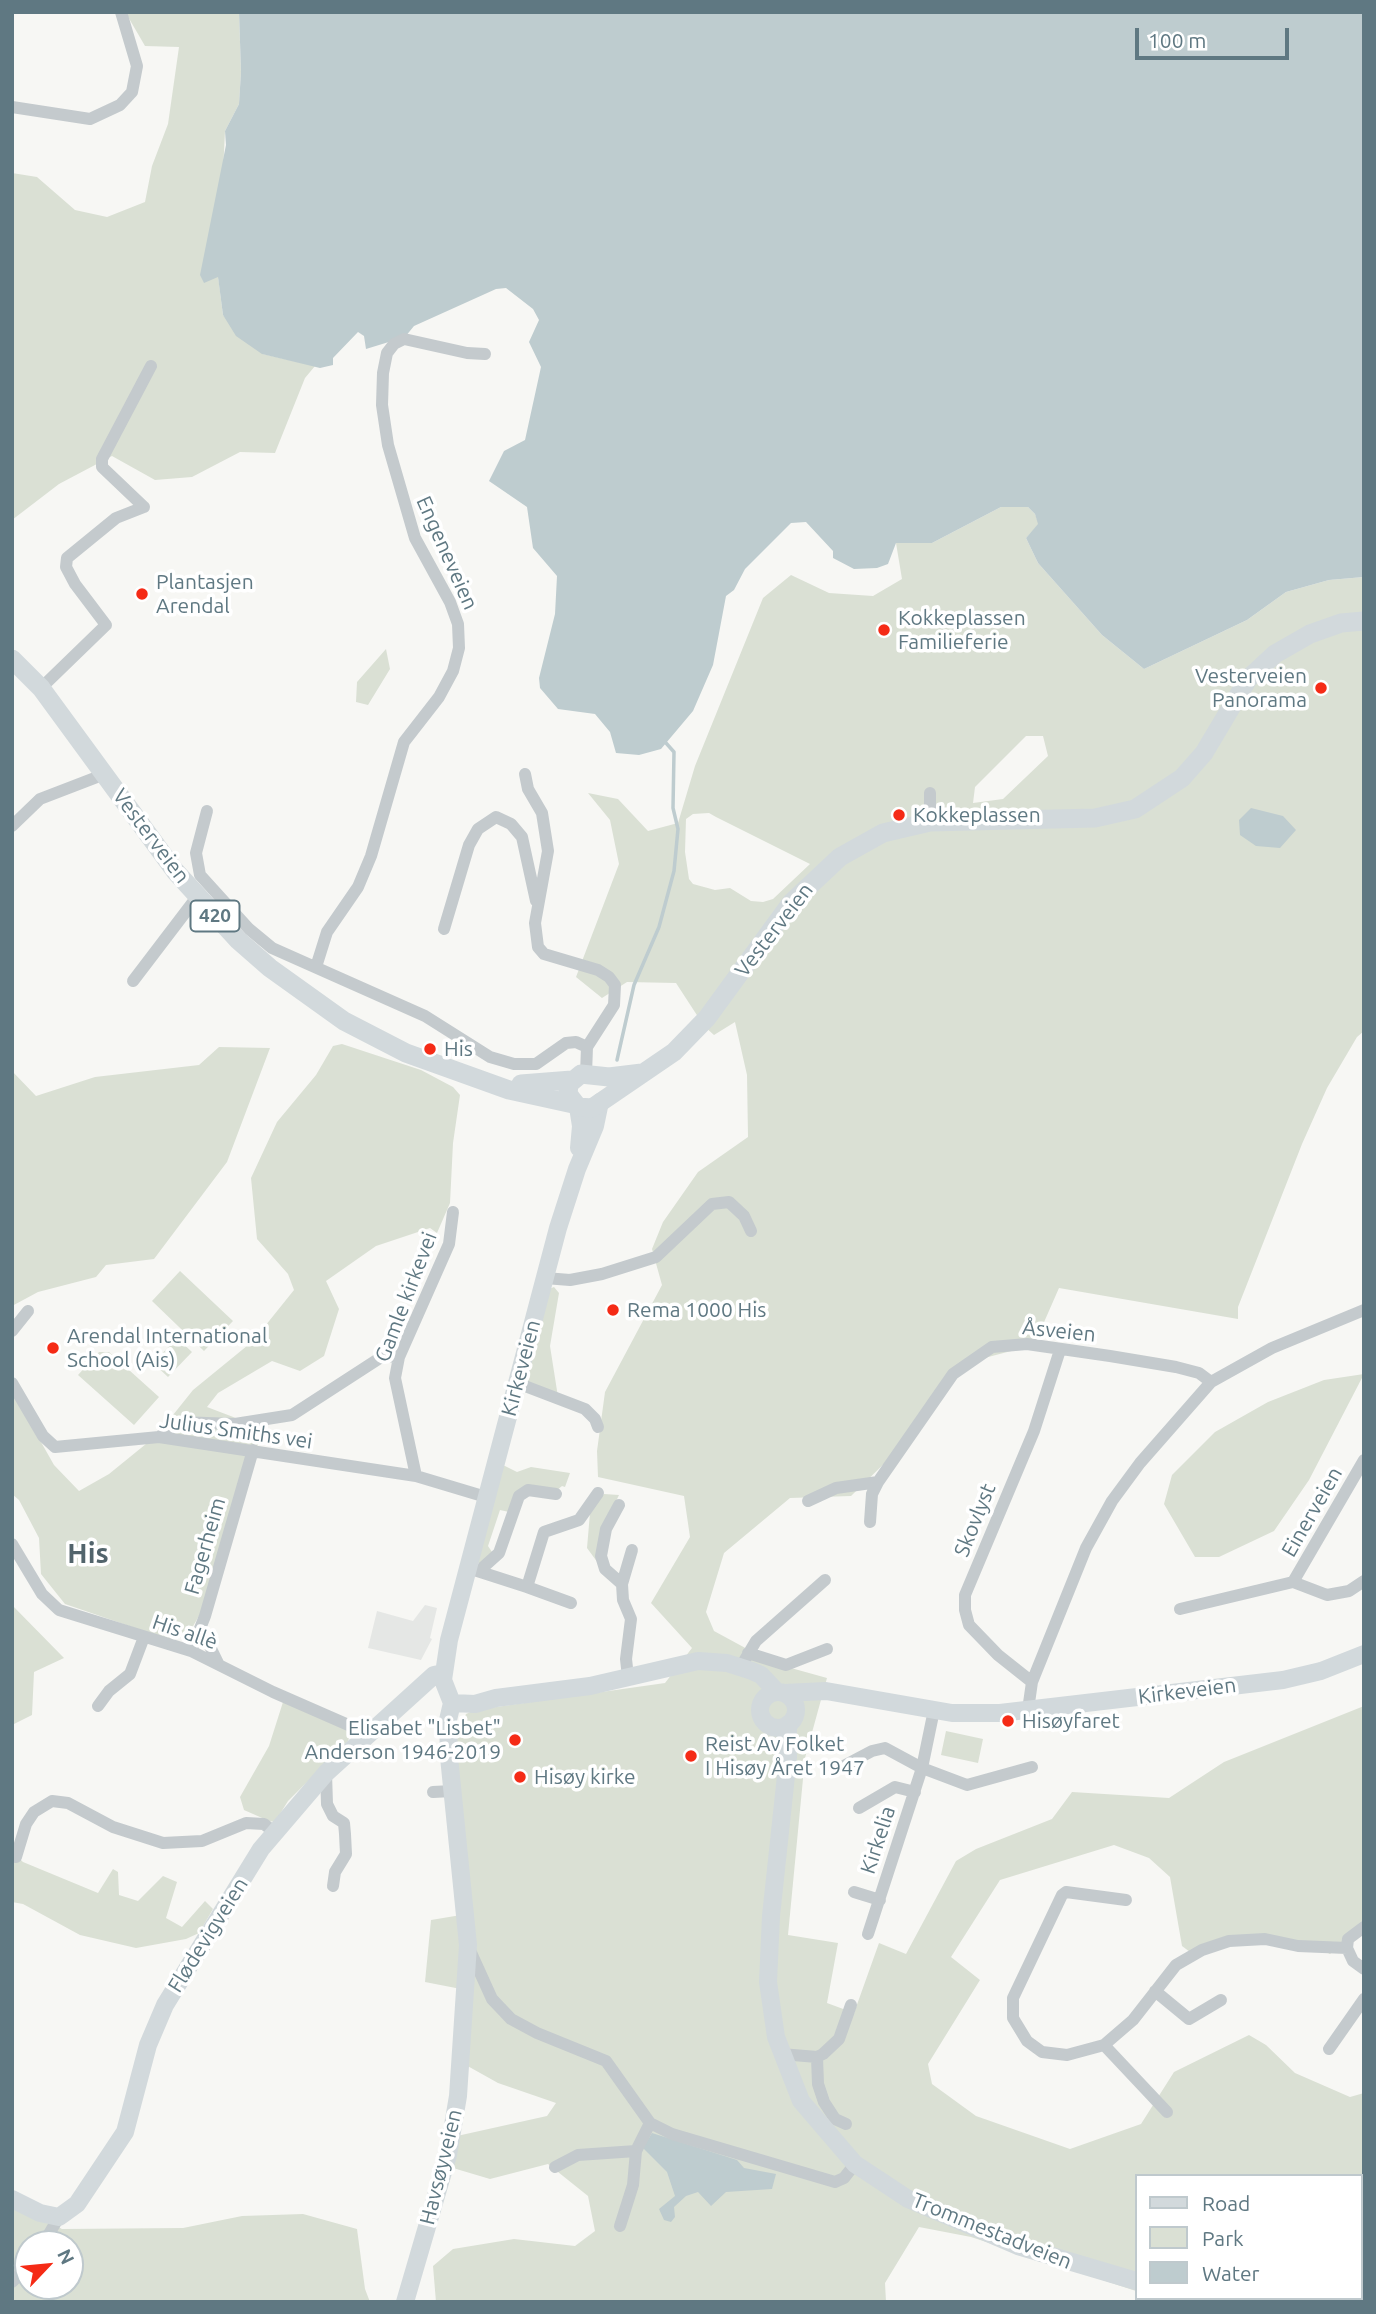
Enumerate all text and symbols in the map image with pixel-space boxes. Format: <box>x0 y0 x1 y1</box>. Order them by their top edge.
scale bar <box>1138 14 1292 58</box>
text: 100 m <box>1148 28 1206 52</box>
street label: Engeneveien <box>411 492 483 614</box>
place label: Plantasjen Arendal <box>156 569 254 619</box>
marker: Plantasjen Arendal <box>134 586 150 602</box>
place label: Kokkeplassen Familieferie <box>898 605 1026 655</box>
marker: Kokkeplassen Familieferie <box>876 622 892 638</box>
place label: Vesterveien Panorama <box>1195 663 1307 713</box>
marker: Vesterveien Panorama <box>1313 680 1329 696</box>
street label: Vesterveien <box>107 784 195 888</box>
place label: Kokkeplassen <box>913 802 1041 828</box>
marker: Kokkeplassen <box>891 807 907 823</box>
street label: Vesterveien <box>730 878 818 982</box>
road number: 420 <box>190 900 240 932</box>
place label: His <box>444 1036 473 1062</box>
marker: His <box>422 1041 438 1057</box>
street label: Gamle kirkevei <box>370 1228 442 1366</box>
place label: Rema 1000 His <box>627 1297 766 1323</box>
marker: Rema 1000 His <box>605 1302 621 1318</box>
street label: Åsveien <box>1021 1315 1097 1347</box>
street label: Kirkeveien <box>496 1317 546 1419</box>
place label: Arendal International School (Ais) <box>67 1323 267 1373</box>
marker: Arendal International School (Ais) <box>45 1340 61 1356</box>
street label: Julius Smiths vei <box>158 1408 314 1454</box>
street label: Einerveien <box>1276 1463 1348 1561</box>
street label: Skovlyst <box>949 1480 1001 1560</box>
street label: Fagerheim <box>179 1495 231 1597</box>
district label: His <box>67 1537 109 1571</box>
street label: His allè <box>149 1609 221 1655</box>
street label: Kirkeveien <box>1137 1672 1237 1710</box>
place label: Hisøyfaret <box>1022 1708 1120 1734</box>
marker: Hisøyfaret <box>1000 1713 1016 1729</box>
place label: Elisabet "Lisbet" Anderson 1946-2019 <box>305 1715 501 1765</box>
place label: Reist Av Folket I Hisøy Året 1947 <box>705 1731 865 1781</box>
marker: Elisabet "Lisbet" Anderson 1946-2019 <box>507 1732 523 1748</box>
marker: Reist Av Folket I Hisøy Året 1947 <box>683 1748 699 1764</box>
place label: Hisøy kirke <box>534 1764 636 1790</box>
marker: Hisøy kirke <box>512 1769 528 1785</box>
street label: Kirkelia <box>855 1803 901 1877</box>
street label: Flødevigveien <box>163 1873 253 1997</box>
street label: Havsøyveien <box>415 2107 467 2227</box>
legend <box>1134 2174 1362 2300</box>
street label: Trommestadveien <box>909 2187 1075 2275</box>
text: Road <box>1202 2191 1250 2215</box>
text: Park <box>1202 2226 1244 2250</box>
north arrow <box>14 2230 84 2300</box>
text: N <box>53 2245 79 2268</box>
text: Water <box>1202 2261 1260 2285</box>

